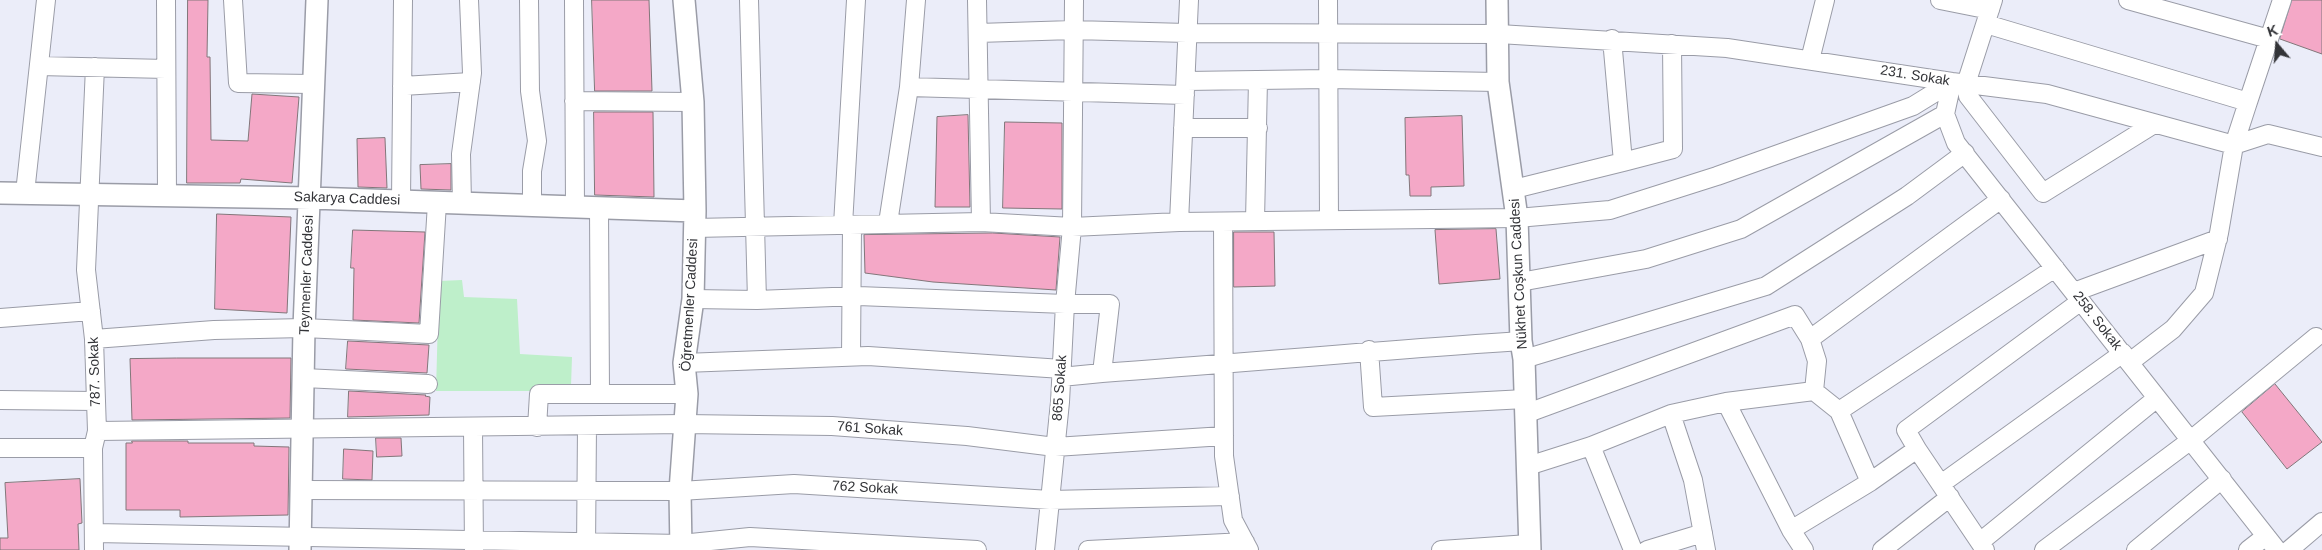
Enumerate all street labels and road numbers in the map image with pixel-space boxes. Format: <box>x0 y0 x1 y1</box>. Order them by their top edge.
street label: 231. Sokak <box>1879 62 1951 90</box>
street label: Sakarya Caddesi <box>293 189 401 209</box>
street label: Nükhet Coşkun Caddesi <box>1507 198 1531 350</box>
street label: Teymenler Caddesi <box>297 215 317 335</box>
street label: Öğretmenler Caddesi <box>678 238 702 372</box>
street label: 258. Sokak <box>2069 288 2125 354</box>
street label: 787. Sokak <box>85 337 105 407</box>
street label: 865 Sokak <box>1049 354 1071 422</box>
street label: 761 Sokak <box>836 418 904 440</box>
street label: 762 Sokak <box>832 478 898 498</box>

